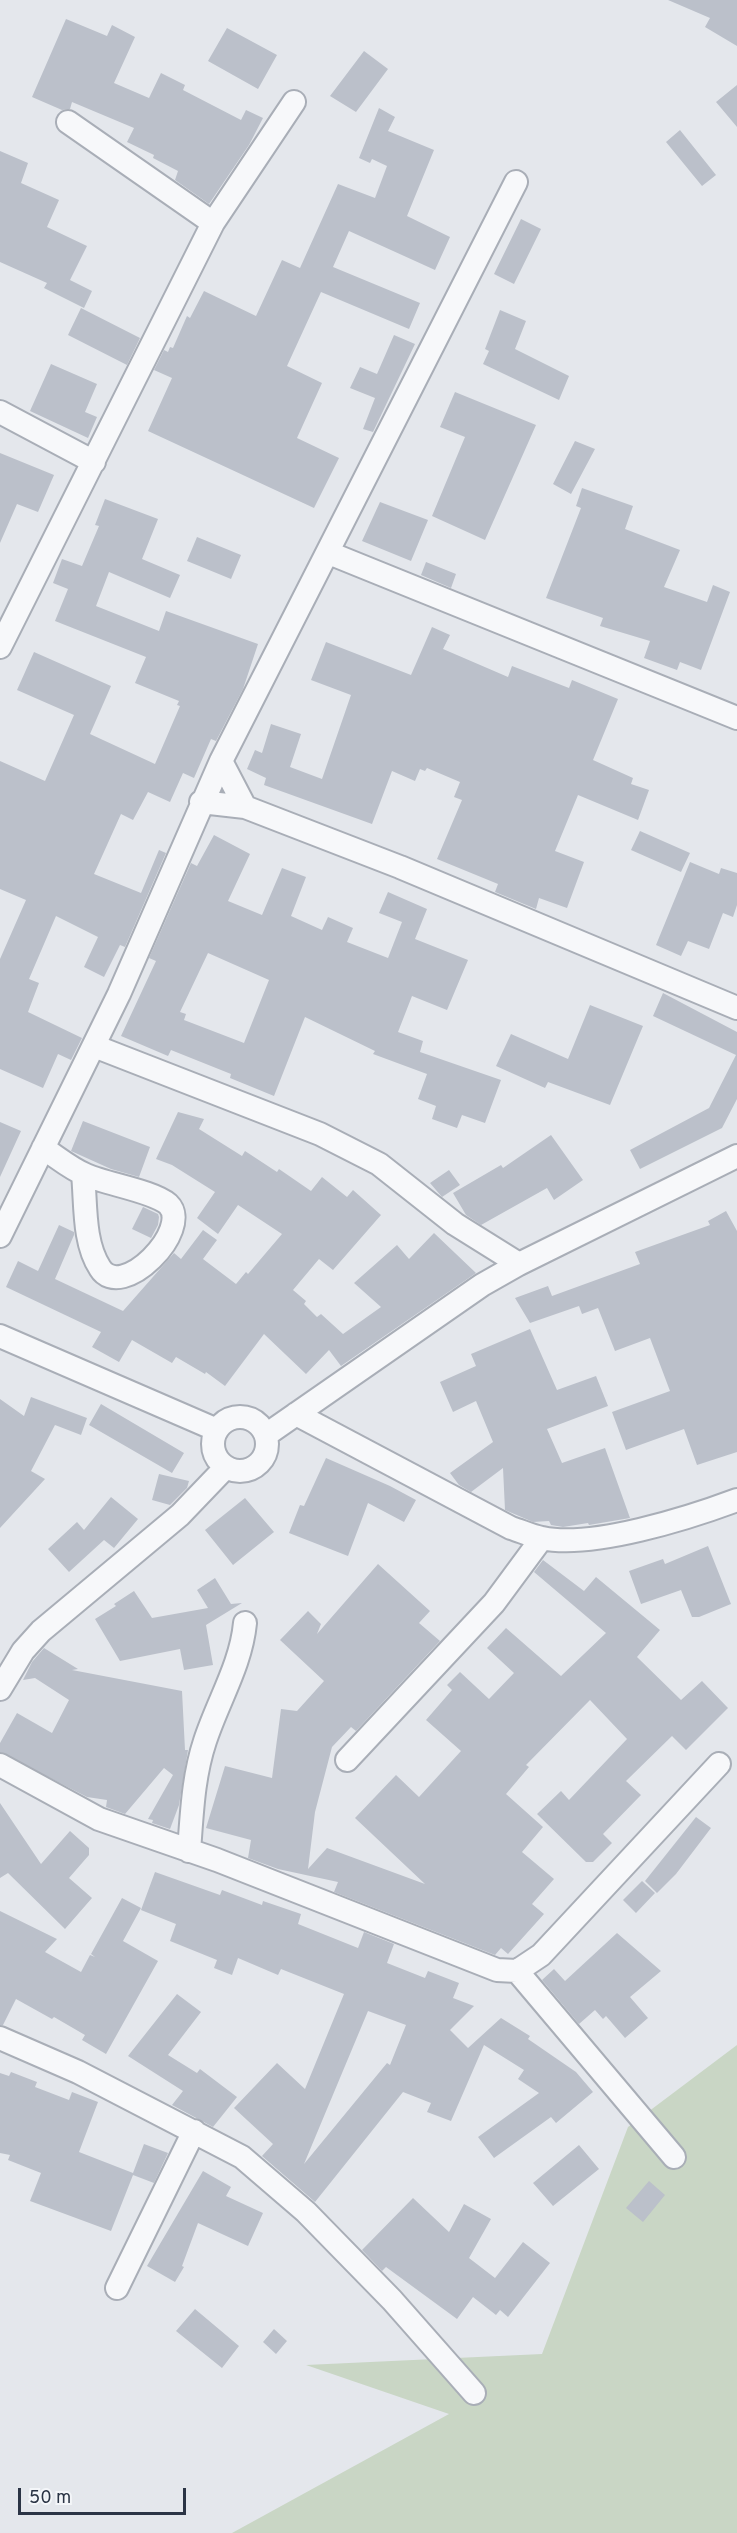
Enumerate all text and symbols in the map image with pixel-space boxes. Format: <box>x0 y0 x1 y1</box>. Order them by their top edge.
scale bar <box>21 2476 189 2514</box>
text: 50 m <box>29 2487 71 2510</box>

